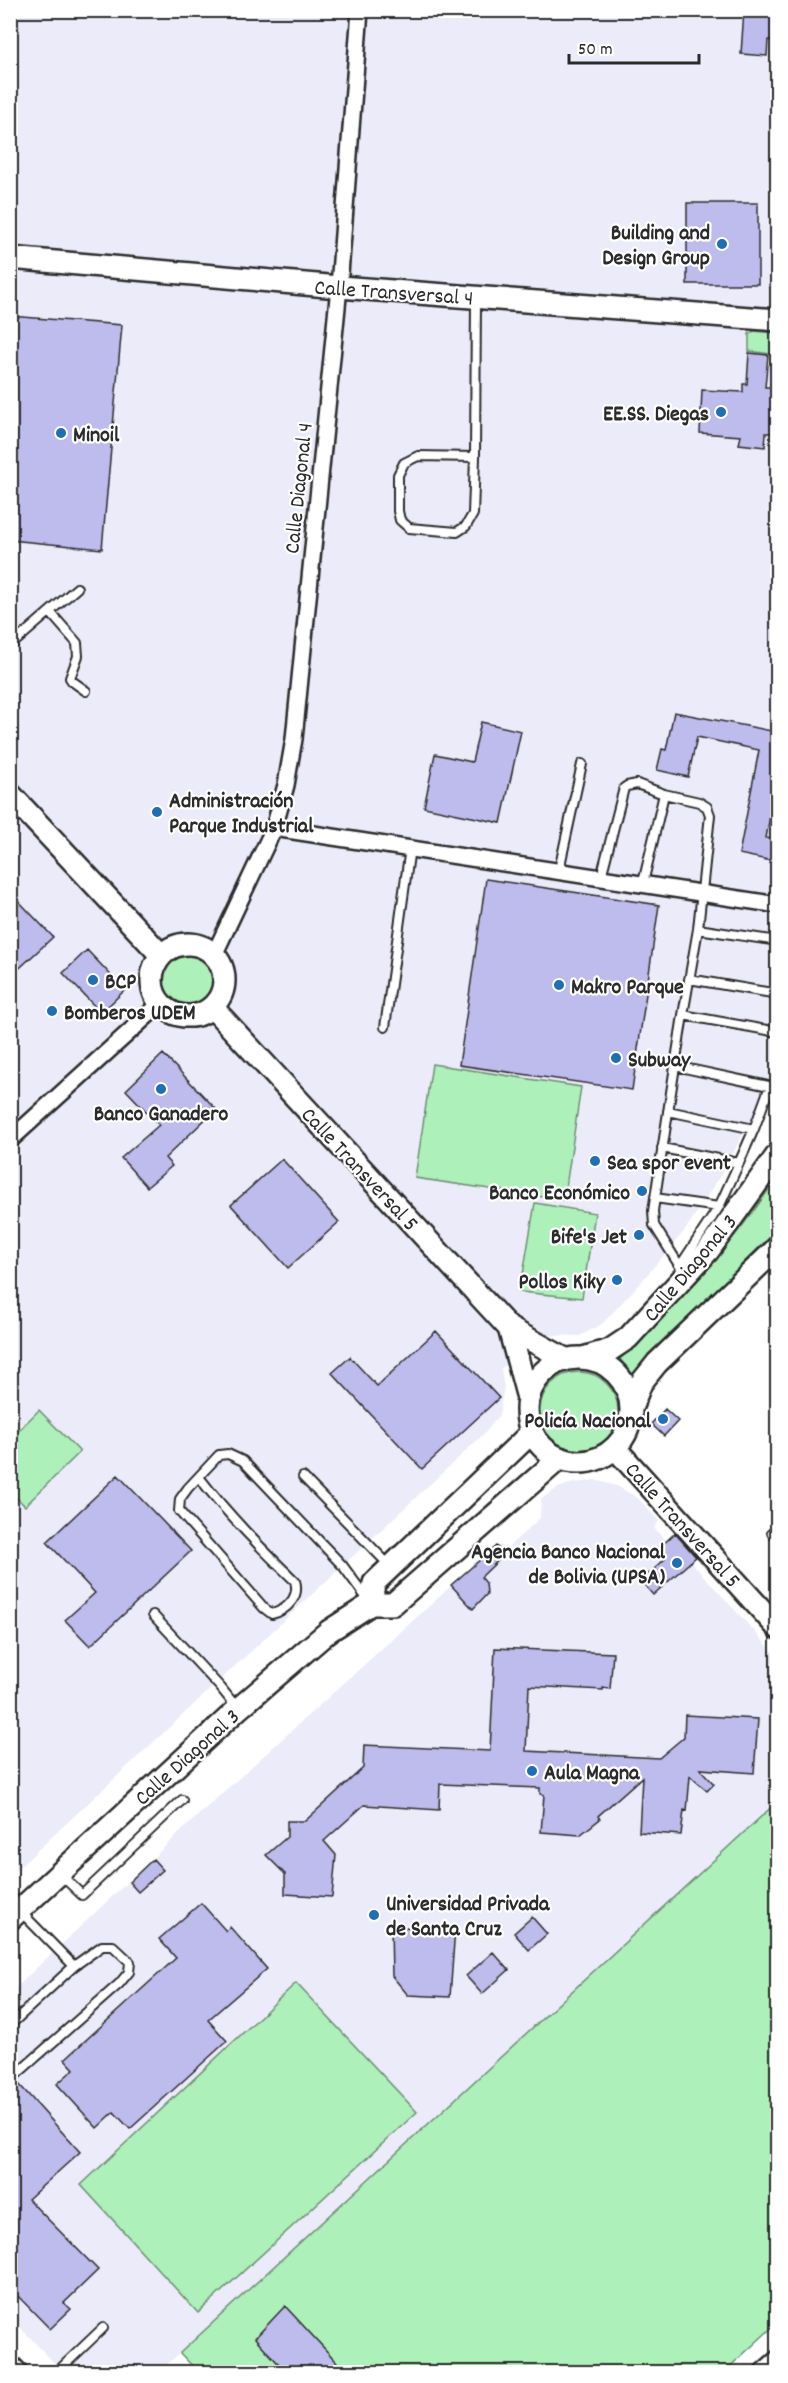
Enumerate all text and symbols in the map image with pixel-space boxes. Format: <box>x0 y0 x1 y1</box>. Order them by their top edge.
scale bar <box>569 27 700 65</box>
text: 50 m <box>578 38 613 63</box>
place label: Building and Design Group <box>602 219 710 275</box>
marker: Building and Design Group <box>715 237 729 251</box>
street label: Calle Transversal 4 <box>313 273 474 316</box>
place label: EE.SS. Diegas <box>603 400 709 431</box>
marker: EE.SS. Diegas <box>714 405 728 419</box>
place label: Minoil <box>73 421 120 452</box>
street label: Calle Diagonal 4 <box>278 421 323 555</box>
marker: Minoil <box>54 426 68 440</box>
place label: Administración Parque Industrial <box>169 787 314 843</box>
marker: Administración Parque Industrial <box>150 805 164 819</box>
place label: BCP <box>105 968 136 999</box>
marker: BCP <box>86 973 100 987</box>
place label: Makro Parque <box>571 973 684 1004</box>
marker: Makro Parque <box>552 978 566 992</box>
place label: Bomberos UDEM <box>64 999 196 1030</box>
marker: Bomberos UDEM <box>45 1004 59 1018</box>
place label: Subway <box>628 1046 691 1077</box>
marker: Subway <box>609 1051 623 1065</box>
marker: Banco Ganadero <box>154 1082 168 1096</box>
place label: Banco Ganadero <box>94 1100 228 1131</box>
street label: Calle Transversal 5 <box>292 1101 424 1240</box>
place label: Sea spor event <box>607 1149 732 1180</box>
marker: Sea spor event <box>588 1154 602 1168</box>
place label: Banco Económico <box>489 1179 630 1210</box>
marker: Banco Económico <box>635 1184 649 1198</box>
street label: Calle Diagonal 3 <box>637 1209 746 1330</box>
place label: Bife's Jet <box>551 1223 628 1254</box>
marker: Bife's Jet <box>632 1228 646 1242</box>
place label: Pollos Kiky <box>519 1268 606 1299</box>
marker: Pollos Kiky <box>610 1273 624 1287</box>
place label: Policía Nacional <box>524 1407 652 1438</box>
marker: Policía Nacional <box>656 1412 670 1426</box>
street label: Calle Transversal 5 <box>616 1456 746 1596</box>
place label: Agencia Banco Nacional de Bolivia (UPSA) <box>471 1538 666 1594</box>
marker: Agencia Banco Nacional de Bolivia (UPSA) <box>670 1556 684 1570</box>
street label: Calle Diagonal 3 <box>129 1703 248 1814</box>
place label: Aula Magna <box>544 1759 640 1790</box>
marker: Aula Magna <box>525 1764 539 1778</box>
place label: Universidad Privada de Santa Cruz <box>386 1890 550 1946</box>
marker: Universidad Privada de Santa Cruz <box>367 1908 381 1922</box>

